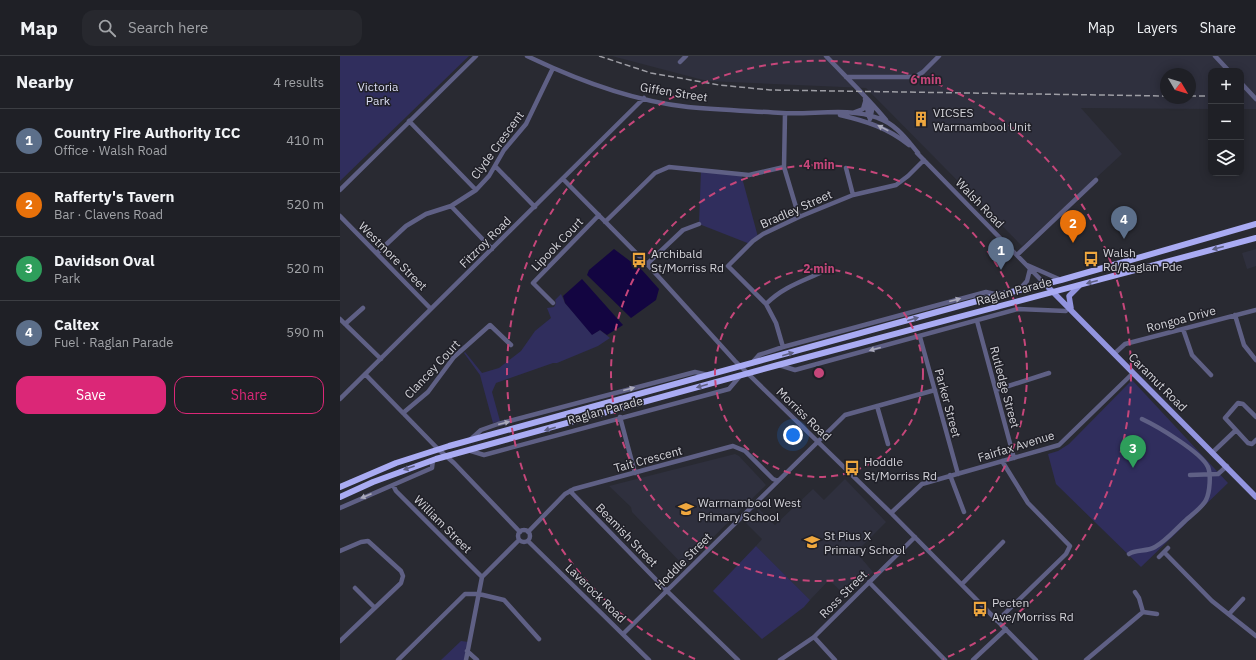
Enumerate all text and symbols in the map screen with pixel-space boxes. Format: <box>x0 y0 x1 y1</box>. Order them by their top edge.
search box <box>82 10 362 46</box>
text: Map <box>20 16 58 40</box>
icon: search <box>96 17 118 39</box>
text: Search here <box>128 18 208 37</box>
text: Map <box>1088 19 1115 37</box>
text: Layers <box>1137 19 1178 37</box>
text: Share <box>1200 19 1236 37</box>
north arrow <box>1160 68 1196 104</box>
map controls <box>1208 68 1244 176</box>
button: + <box>1208 68 1244 104</box>
text: Nearby <box>16 71 74 93</box>
text: 6 min <box>910 72 942 87</box>
text: 4 results <box>273 74 324 91</box>
park label: Victoria Park <box>357 79 399 108</box>
street label: Giffen Street <box>639 79 709 105</box>
button: − <box>1208 104 1244 140</box>
place label: VICSES Warrnambool Unit <box>933 105 1031 134</box>
street label: Clyde Crescent <box>467 108 527 182</box>
building icon: VICSES Warrnambool Unit <box>912 110 930 128</box>
text: Country Fire Authority ICC <box>54 123 240 142</box>
one-way arrow <box>877 125 889 132</box>
text: 1 <box>25 132 33 149</box>
text: 410 m <box>286 132 324 149</box>
button: layers <box>1208 140 1244 176</box>
text: Office · Walsh Road <box>54 142 167 159</box>
text: 4 min <box>803 157 835 172</box>
street label: Walsh Road <box>953 175 1007 231</box>
street label: Bradley Street <box>758 186 834 232</box>
text: Rafferty's Tavern <box>54 187 175 206</box>
text: 2 <box>25 196 33 213</box>
text: 520 m <box>286 196 324 213</box>
text: Bar · Clavens Road <box>54 206 163 223</box>
pin: 4 <box>1111 206 1137 239</box>
pin: 2 <box>1060 210 1086 243</box>
street label: Fitzroy Road <box>456 213 514 271</box>
street label: Lipook Court <box>528 214 586 274</box>
street label: Westmore Street <box>356 219 430 293</box>
pin: 1 <box>988 237 1014 270</box>
place label: Walsh Rd/Raglan Pde <box>1103 245 1183 274</box>
one-way arrow <box>1212 245 1224 251</box>
place label: Archibald St/Morriss Rd <box>651 246 724 275</box>
bus stop icon: Walsh Rd/Raglan Pde <box>1082 250 1100 268</box>
text: Davidson Oval <box>54 251 155 270</box>
bus stop icon: Archibald St/Morriss Rd <box>630 251 648 269</box>
text: 3 <box>25 260 33 277</box>
text: 520 m <box>286 260 324 277</box>
text: 2 min <box>803 261 835 276</box>
text: Park <box>54 270 80 287</box>
street label: Raglan Parade <box>975 274 1054 308</box>
one-way arrow <box>1086 279 1098 285</box>
one-way arrow <box>950 297 962 303</box>
street label: Rongoa Drive <box>1145 302 1218 335</box>
text: Caltex <box>54 315 99 334</box>
one-way arrow <box>907 316 919 322</box>
text: 4 <box>25 324 33 341</box>
text: 590 m <box>286 324 324 341</box>
text: Fuel · Raglan Parade <box>54 334 173 351</box>
street label: Clancey Court <box>401 336 463 402</box>
street label: Rutledge Street <box>987 344 1023 430</box>
one-way arrow <box>869 346 881 352</box>
one-way arrow <box>782 350 794 356</box>
street label: Caramut Road <box>1126 350 1190 414</box>
centre of rings <box>812 366 826 380</box>
street label: Parker Street <box>932 367 964 439</box>
button: Save <box>16 376 166 414</box>
button: Share <box>174 376 324 414</box>
one-way arrow <box>696 383 708 389</box>
street label: Morriss Road <box>774 384 834 444</box>
one-way arrow <box>624 386 636 392</box>
street label: Raglan Parade <box>566 393 645 427</box>
one-way arrow <box>498 420 510 426</box>
your location <box>783 425 803 445</box>
one-way arrow <box>544 426 556 432</box>
street label: Fairfax Avenue <box>976 427 1057 465</box>
pin: 3 <box>1120 435 1146 468</box>
street label: Tait Crescent <box>612 443 684 475</box>
place label: Hoddle St/Morriss Rd <box>864 454 937 483</box>
bus stop icon: Hoddle St/Morriss Rd <box>843 459 861 477</box>
one-way arrow <box>403 466 415 472</box>
street label: William Street <box>411 492 475 556</box>
one-way arrow <box>361 493 372 499</box>
place label: Warrnambool West Primary School <box>698 495 801 524</box>
street label: Beamish Street <box>593 500 661 570</box>
school or university icon: Warrnambool West Primary School <box>677 500 695 518</box>
place label: St Pius X Primary School <box>824 528 905 557</box>
street label: Hoddle Street <box>651 529 715 593</box>
school or university icon: St Pius X Primary School <box>803 533 821 551</box>
street label: Laverock Road <box>563 560 629 626</box>
street label: Ross Street <box>816 567 870 621</box>
place label: Pecten Ave/Morriss Rd <box>992 595 1074 624</box>
bus stop icon: Pecten Ave/Morriss Rd <box>971 600 989 618</box>

